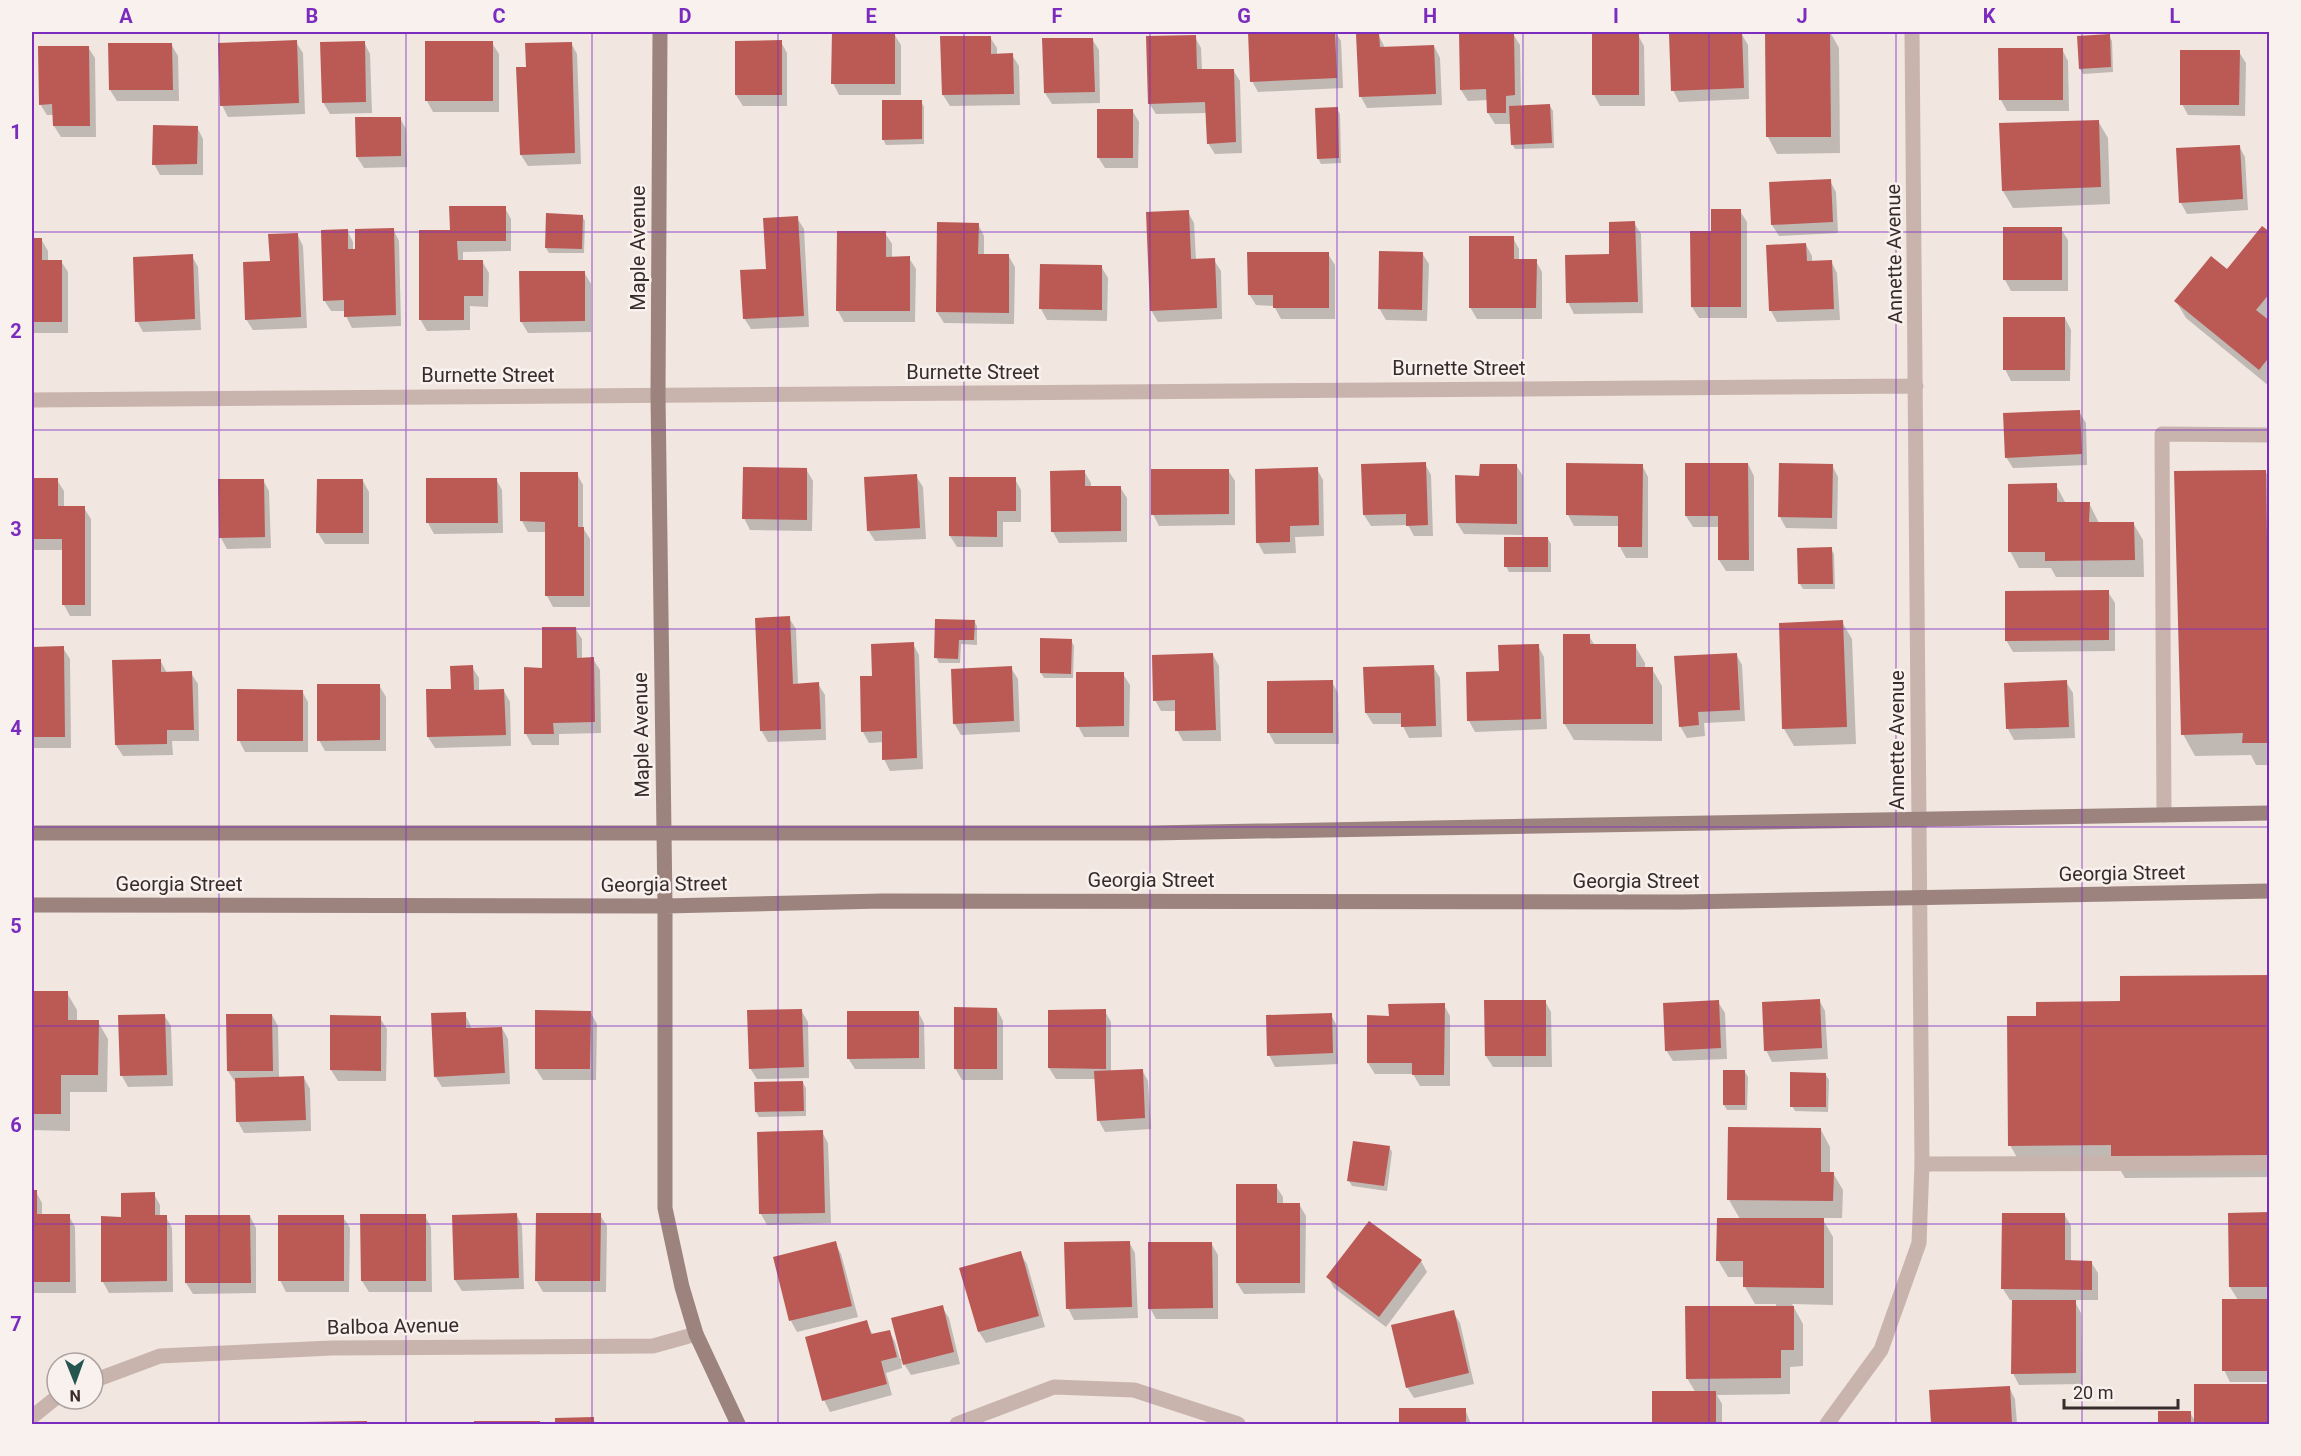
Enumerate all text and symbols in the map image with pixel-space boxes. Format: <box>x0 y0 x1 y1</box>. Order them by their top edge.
text: A <box>119 4 133 28</box>
text: B <box>306 4 318 28</box>
text: C <box>492 4 506 28</box>
text: D <box>679 4 692 28</box>
text: E <box>865 4 877 28</box>
text: F <box>1052 4 1063 28</box>
text: G <box>1237 4 1251 28</box>
text: H <box>1423 4 1437 28</box>
text: I <box>1613 4 1619 28</box>
text: J <box>1796 4 1808 28</box>
text: K <box>1983 4 1996 28</box>
text: L <box>2170 4 2181 28</box>
text: 1 <box>10 120 22 144</box>
street label: Annette Avenue <box>1881 184 1907 324</box>
street label: Maple Avenue <box>626 185 650 311</box>
text: 2 <box>10 319 22 343</box>
street label: Burnette Street <box>1392 356 1526 380</box>
street label: Burnette Street <box>906 360 1040 384</box>
street label: Burnette Street <box>421 363 555 387</box>
text: 3 <box>10 517 22 541</box>
street label: Annette Avenue <box>1885 670 1909 810</box>
street label: Maple Avenue <box>628 672 654 798</box>
text: 4 <box>10 716 22 740</box>
street label: Georgia Street <box>2058 860 2186 886</box>
street label: Georgia Street <box>1088 868 1214 892</box>
street label: Georgia Street <box>1573 869 1699 893</box>
street label: Georgia Street <box>600 871 728 897</box>
street label: Georgia Street <box>116 872 242 896</box>
text: 5 <box>10 914 22 938</box>
text: 6 <box>10 1113 22 1137</box>
text: 7 <box>10 1312 22 1336</box>
street label: Balboa Avenue <box>327 1313 459 1339</box>
north arrow <box>45 1351 105 1411</box>
scale bar <box>2064 1372 2178 1410</box>
text: 20 m <box>2073 1382 2113 1403</box>
text: N <box>69 1386 81 1405</box>

